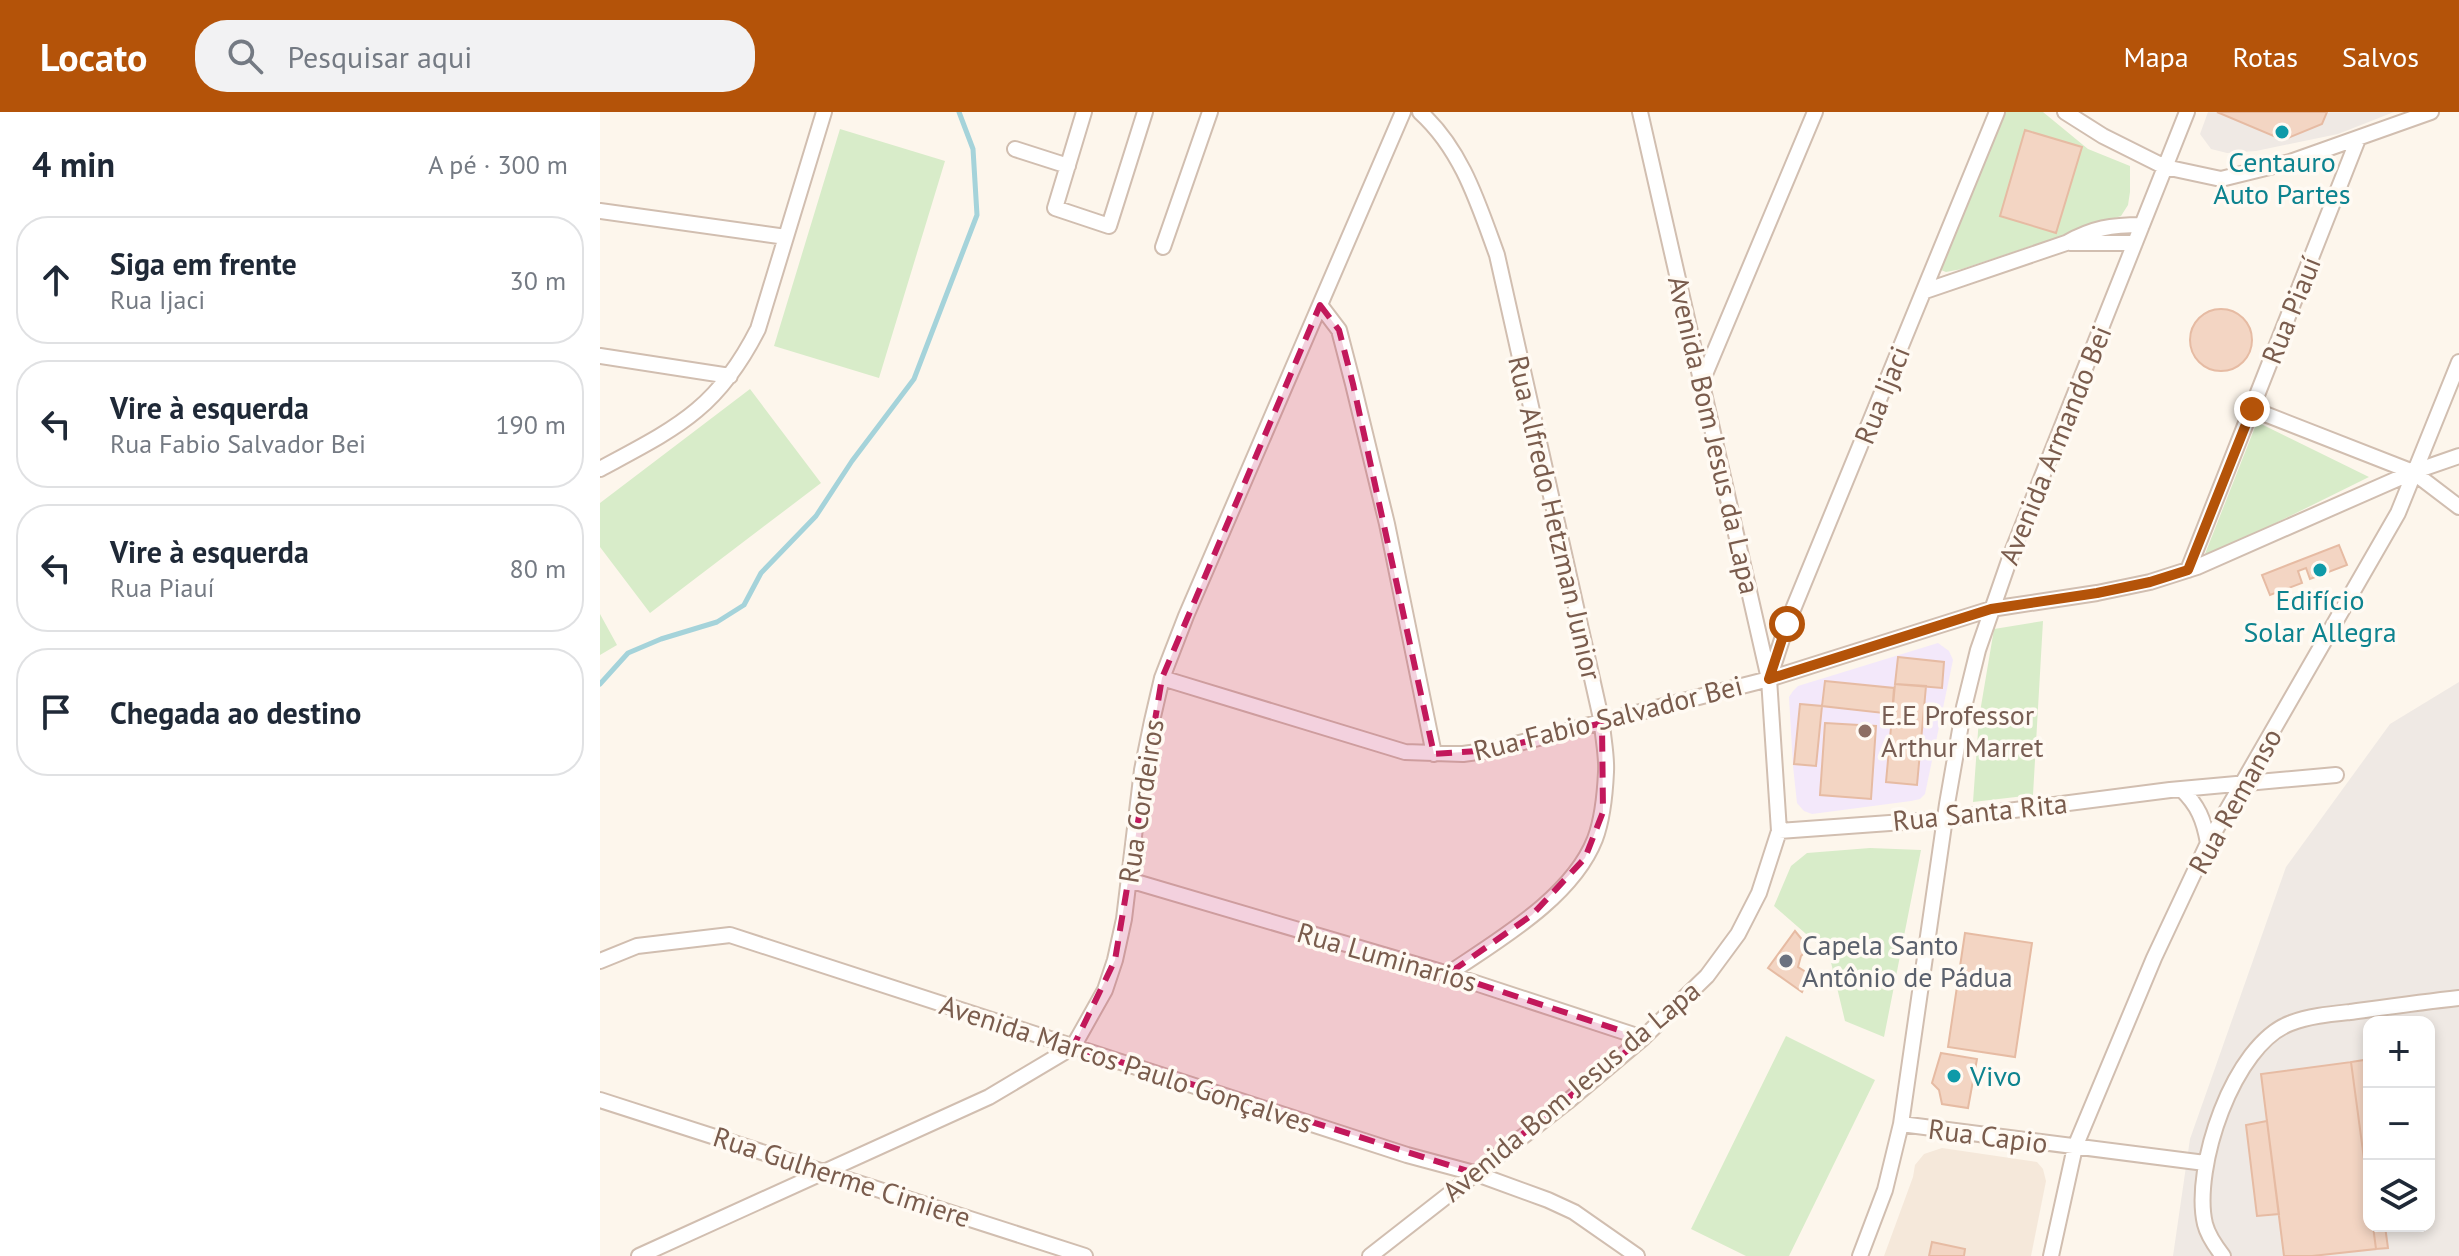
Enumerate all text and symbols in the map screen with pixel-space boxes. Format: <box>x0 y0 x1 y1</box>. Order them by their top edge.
search box <box>195 20 755 92</box>
text: Locato <box>40 32 147 81</box>
icon: search <box>223 34 267 78</box>
text: Pesquisar aqui <box>287 37 472 76</box>
text: Mapa <box>2124 38 2189 75</box>
text: Rotas <box>2233 38 2298 75</box>
text: Salvos <box>2342 38 2419 75</box>
marker: Centauro Auto Partes <box>2273 123 2291 141</box>
text: 4 min <box>32 142 115 186</box>
place label: Centauro Auto Partes <box>2213 143 2351 212</box>
text: A pé · 300 m <box>428 148 568 181</box>
text: Siga em frente <box>110 244 297 283</box>
street label: Rua Piauí <box>2252 251 2329 369</box>
icon: ahead <box>34 258 78 302</box>
text: 30 m <box>510 264 566 297</box>
street label: Avenida Bom Jesus da Lapa <box>1660 272 1769 598</box>
text: Rua Ijaci <box>110 283 205 316</box>
street label: Avenida Armando Bei <box>1990 320 2119 570</box>
street label: Rua Ijaci <box>1845 340 1918 449</box>
street label: Rua Alfredo Hetzman Junior <box>1500 352 1611 684</box>
text: Vire à esquerda <box>110 388 309 427</box>
route end <box>2234 391 2270 427</box>
icon: left <box>34 402 78 446</box>
text: 190 m <box>495 408 566 441</box>
text: Rua Fabio Salvador Bei <box>110 427 366 460</box>
text: Vire à esquerda <box>110 532 309 571</box>
icon: left <box>34 546 78 590</box>
text: 80 m <box>510 552 566 585</box>
marker: Edifício Solar Allegra <box>2311 561 2329 579</box>
text: Rua Piauí <box>110 571 214 604</box>
place label: Edifício Solar Allegra <box>2243 581 2397 650</box>
route start <box>1769 606 1805 642</box>
street label: Rua Fabio Salvador Bei <box>1470 666 1746 769</box>
icon: arrive <box>34 690 78 734</box>
text: Chegada ao destino <box>110 693 361 732</box>
place label: E.E Professor Arthur Marret <box>1881 696 2044 765</box>
street label: Rua Cordeiros <box>1109 716 1172 886</box>
street label: Rua Remanso <box>2179 721 2290 880</box>
marker: E.E Professor Arthur Marret <box>1856 722 1874 740</box>
street label: Rua Santa Rita <box>1891 784 2069 839</box>
street label: Rua Luminarios <box>1293 913 1481 1000</box>
place label: Capela Santo Antônio de Pádua <box>1802 926 2013 995</box>
marker: Capela Santo Antônio de Pádua <box>1777 952 1795 970</box>
street label: Avenida Bom Jesus da Lapa <box>1434 972 1707 1209</box>
street label: Avenida Marcos Paulo Gonçalves <box>935 986 1317 1141</box>
map controls <box>2363 1016 2435 1232</box>
button: + <box>2363 1016 2435 1088</box>
place label: Vivo <box>1969 1057 2022 1094</box>
marker: Vivo <box>1945 1067 1963 1085</box>
button: − <box>2363 1088 2435 1160</box>
street label: Rua Capio <box>1926 1110 2050 1161</box>
street label: Rua Gulherme Cimiere <box>709 1117 976 1236</box>
button: layers <box>2363 1160 2435 1232</box>

